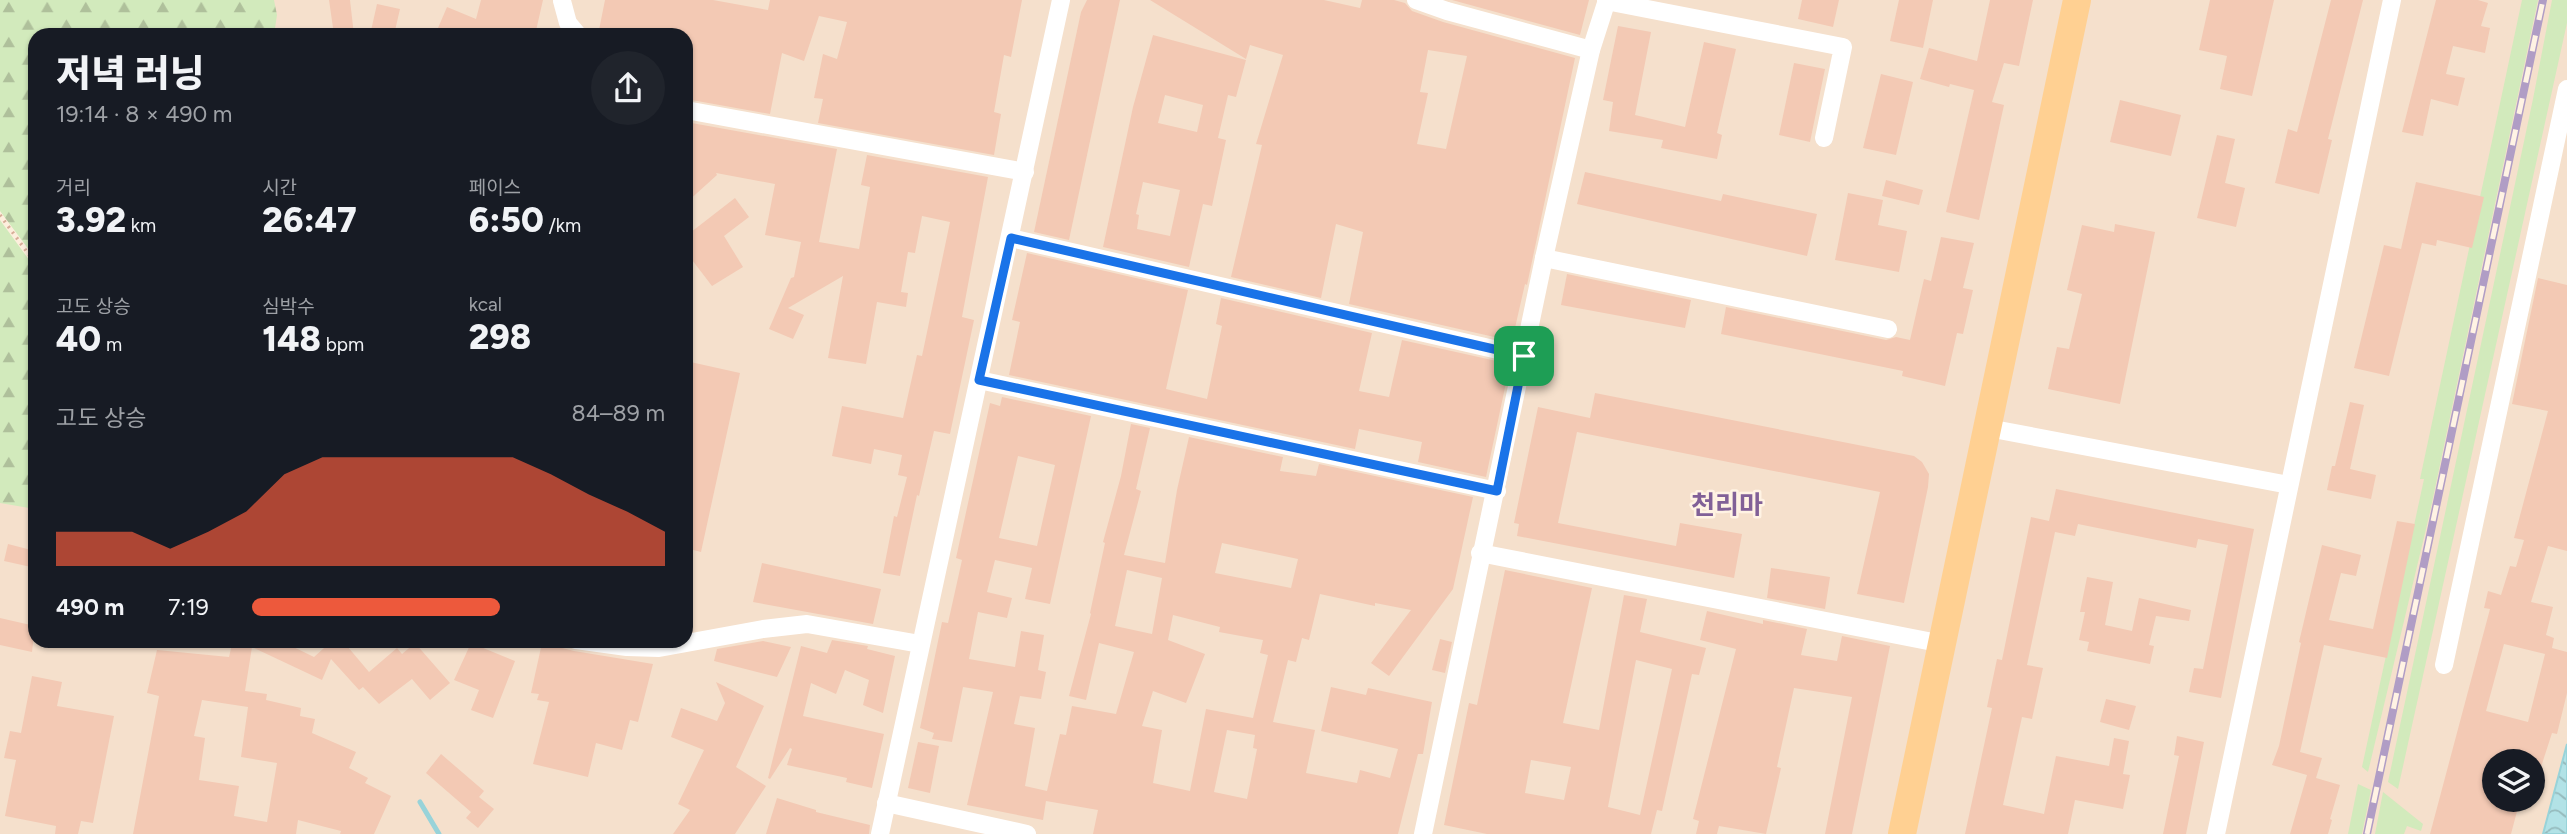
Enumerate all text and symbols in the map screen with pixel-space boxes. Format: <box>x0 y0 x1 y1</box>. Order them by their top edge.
text: 저녁 러닝 <box>56 51 205 97</box>
button: share <box>591 51 665 125</box>
text: 19:14 · 8 × 490 m <box>56 100 232 128</box>
text: 거리 <box>56 176 91 199</box>
text: 시간 <box>262 176 297 199</box>
text: 페이스 <box>469 176 521 199</box>
text: 3.92 <box>56 199 126 241</box>
text: 26:47 <box>262 199 357 241</box>
text: 6:50 <box>469 199 544 241</box>
text: km <box>126 214 156 237</box>
text: /km <box>544 214 581 237</box>
text: kcal <box>469 293 502 316</box>
text: 고도 상승 <box>56 295 131 318</box>
text: 심박수 <box>262 295 315 318</box>
text: 298 <box>469 316 531 358</box>
text: 40 <box>56 318 101 360</box>
text: 148 <box>262 318 321 360</box>
pin <box>1494 326 1554 386</box>
text: m <box>101 333 122 356</box>
text: bpm <box>321 333 364 356</box>
icon: arrive <box>1505 337 1543 375</box>
text: 84–89 m <box>572 399 665 427</box>
text: 고도 상승 <box>56 404 146 432</box>
district label: 천리마 <box>1691 489 1763 521</box>
text: 490 m <box>56 593 124 621</box>
text: 7:19 <box>168 593 209 621</box>
map controls <box>2482 749 2545 812</box>
button: layers <box>2482 749 2545 812</box>

